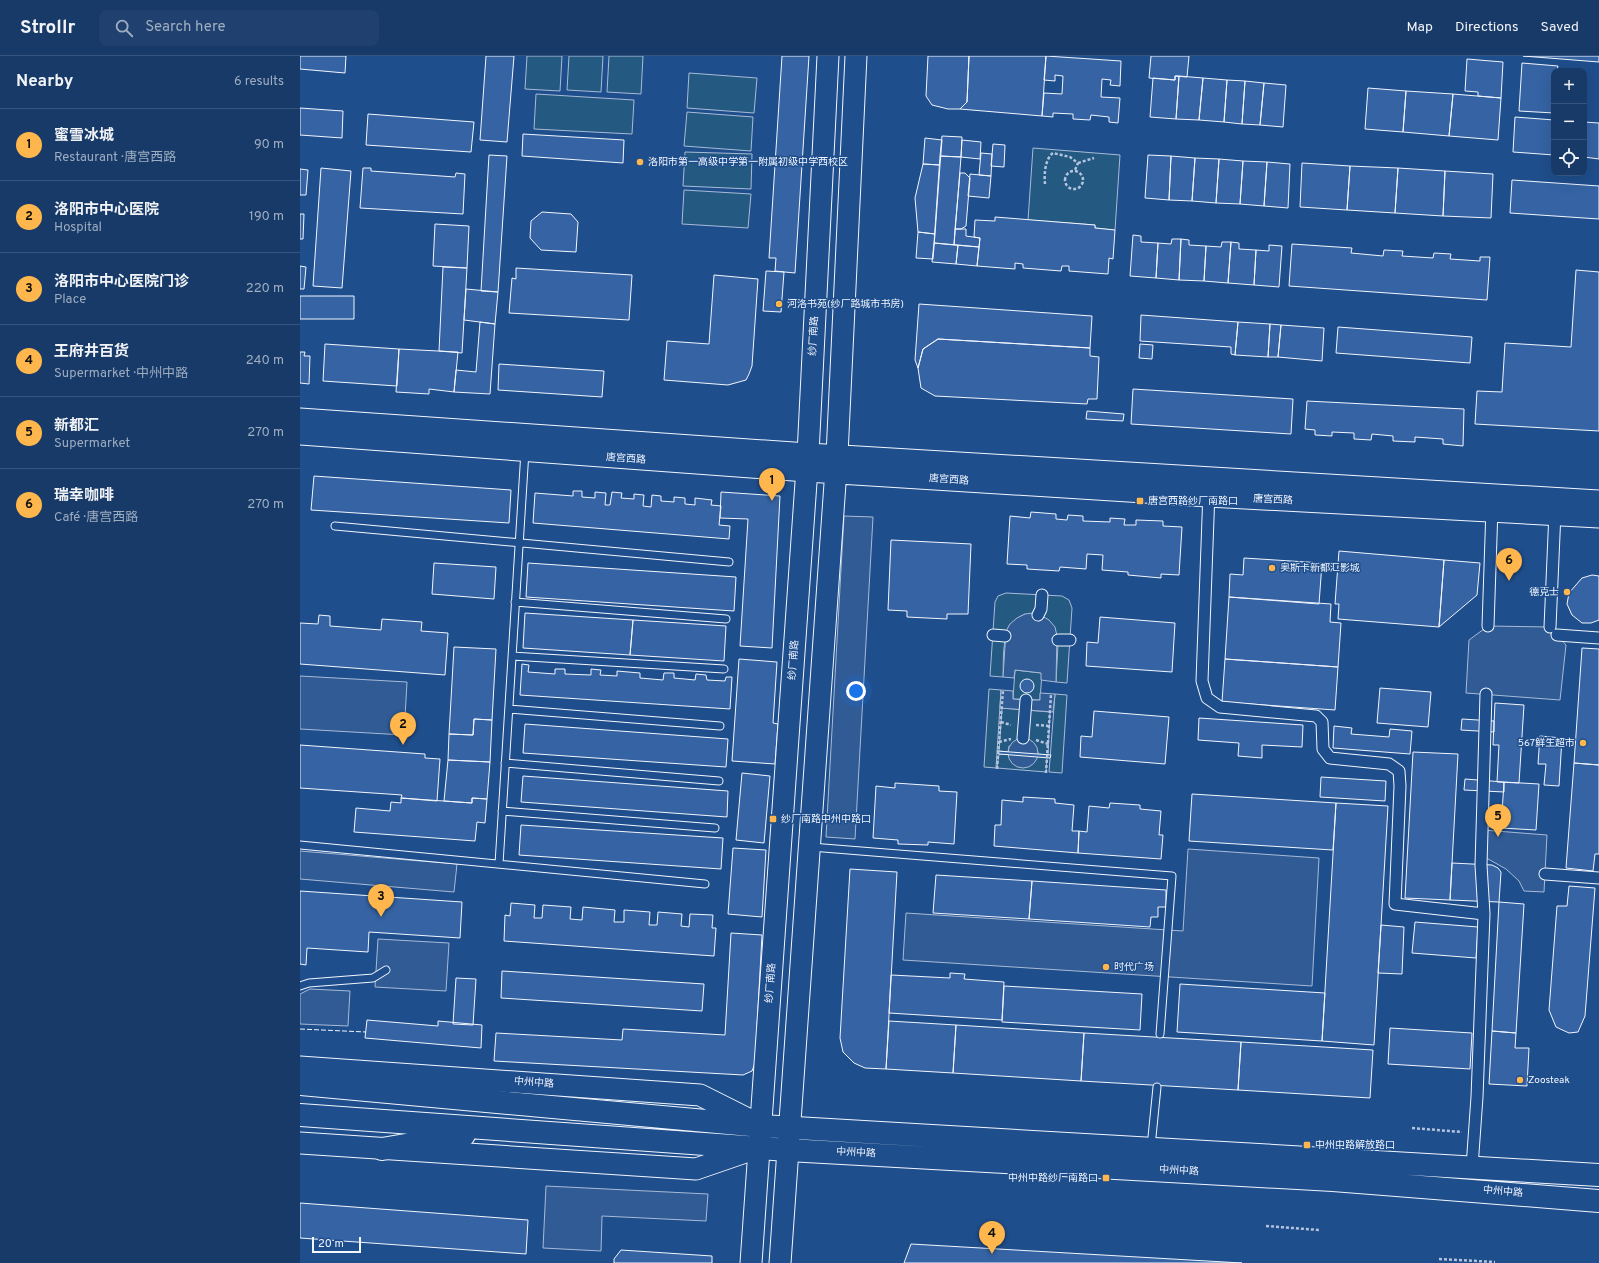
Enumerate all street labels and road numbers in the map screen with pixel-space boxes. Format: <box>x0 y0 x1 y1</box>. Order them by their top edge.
street label: 纱厂南路 <box>806 316 822 356</box>
street label: 唐宫西路 <box>606 451 646 467</box>
street label: 唐宫西路 <box>929 472 969 488</box>
street label: 唐宫西路 <box>1253 492 1293 508</box>
street label: 纱厂南路 <box>786 640 802 680</box>
street label: 纱厂南路 <box>763 963 779 1003</box>
street label: 中州中路 <box>514 1075 554 1091</box>
street label: 中州中路 <box>836 1145 876 1161</box>
street label: 中州中路 <box>1159 1163 1199 1179</box>
street label: 中州中路 <box>1483 1184 1523 1200</box>

